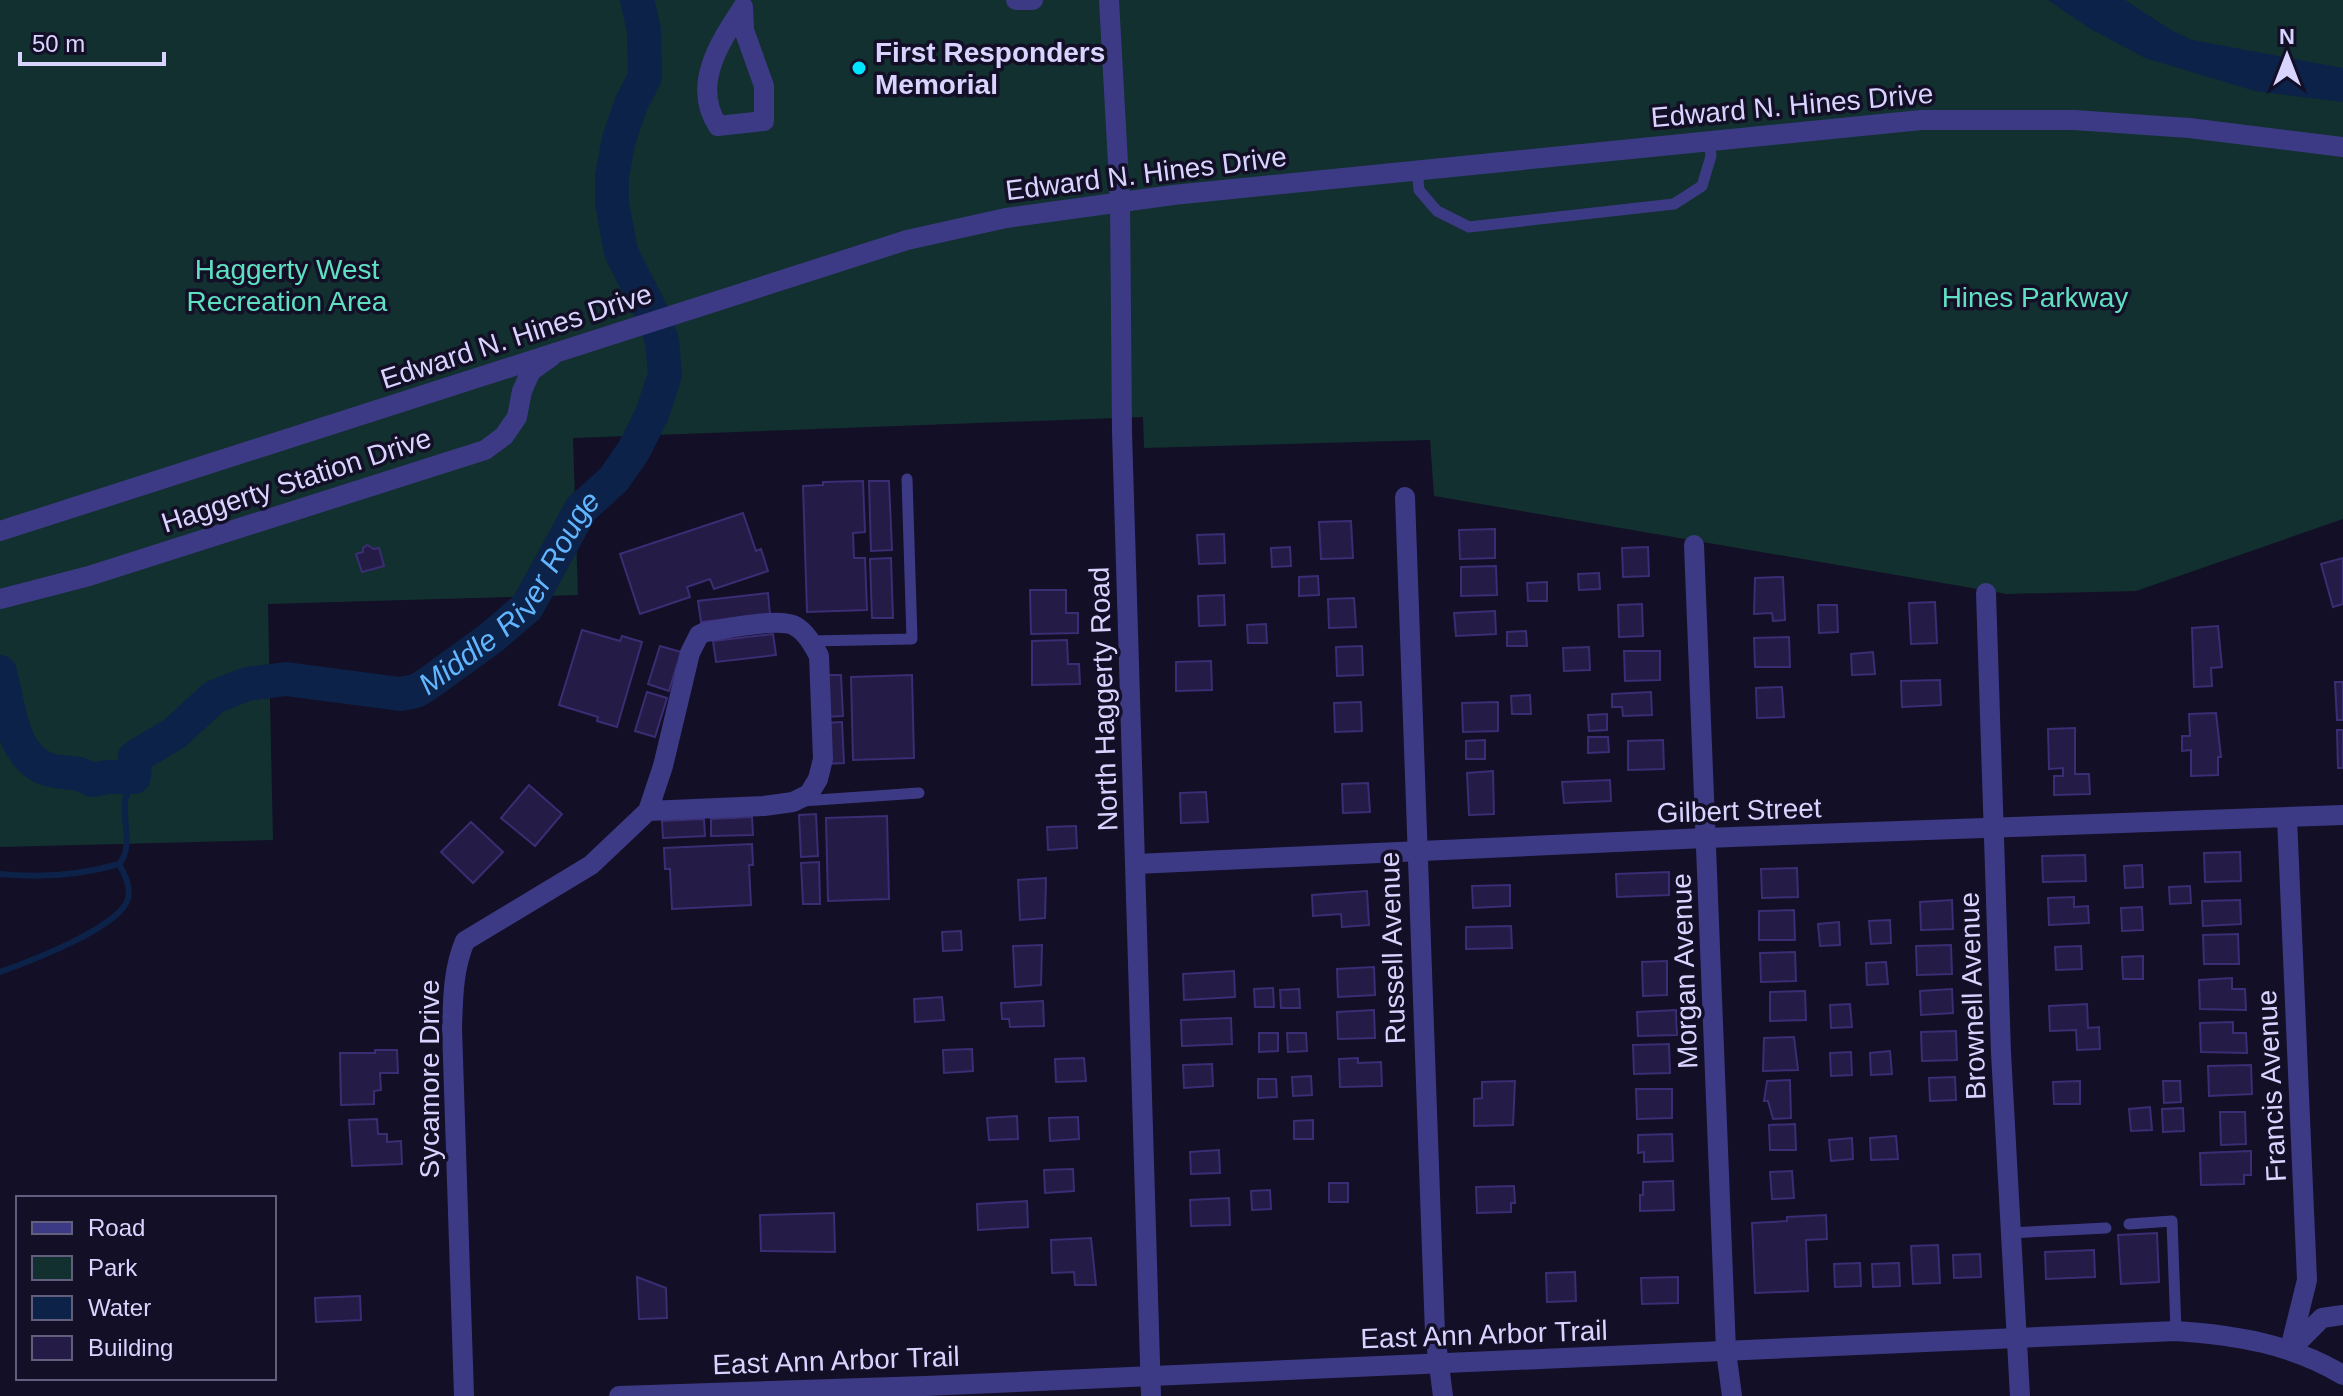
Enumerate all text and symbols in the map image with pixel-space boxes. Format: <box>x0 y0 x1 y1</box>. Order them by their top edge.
scale bar <box>20 16 164 66</box>
north arrow <box>2247 16 2327 96</box>
text: N <box>2279 24 2295 49</box>
text: 50 m <box>32 30 85 57</box>
place label: First Responders Memorial <box>875 37 1105 100</box>
marker: First Responders Memorial <box>850 59 868 77</box>
street label: Edward N. Hines Drive <box>1650 78 1934 133</box>
street label: Edward N. Hines Drive <box>1004 141 1288 206</box>
park label: Haggerty West Recreation Area <box>187 254 388 317</box>
street label: Edward N. Hines Drive <box>377 278 656 395</box>
park label: Hines Parkway <box>1942 282 2128 313</box>
street label: Haggerty Station Drive <box>157 422 435 539</box>
water label: Middle River Rouge <box>412 484 606 701</box>
street label: North Haggerty Road <box>1083 566 1124 832</box>
street label: Gilbert Street <box>1656 792 1822 829</box>
street label: Russell Avenue <box>1374 851 1411 1045</box>
street label: Morgan Avenue <box>1666 873 1703 1069</box>
street label: Brownell Avenue <box>1953 891 1992 1100</box>
street label: Sycamore Drive <box>414 979 445 1179</box>
street label: Francis Avenue <box>2251 989 2292 1183</box>
legend <box>16 1196 276 1380</box>
text: Road <box>88 1214 145 1241</box>
text: Park <box>88 1254 138 1281</box>
text: Water <box>88 1294 151 1321</box>
street label: East Ann Arbor Trail <box>1360 1315 1608 1354</box>
text: Building <box>88 1334 173 1361</box>
street label: East Ann Arbor Trail <box>712 1341 960 1380</box>

